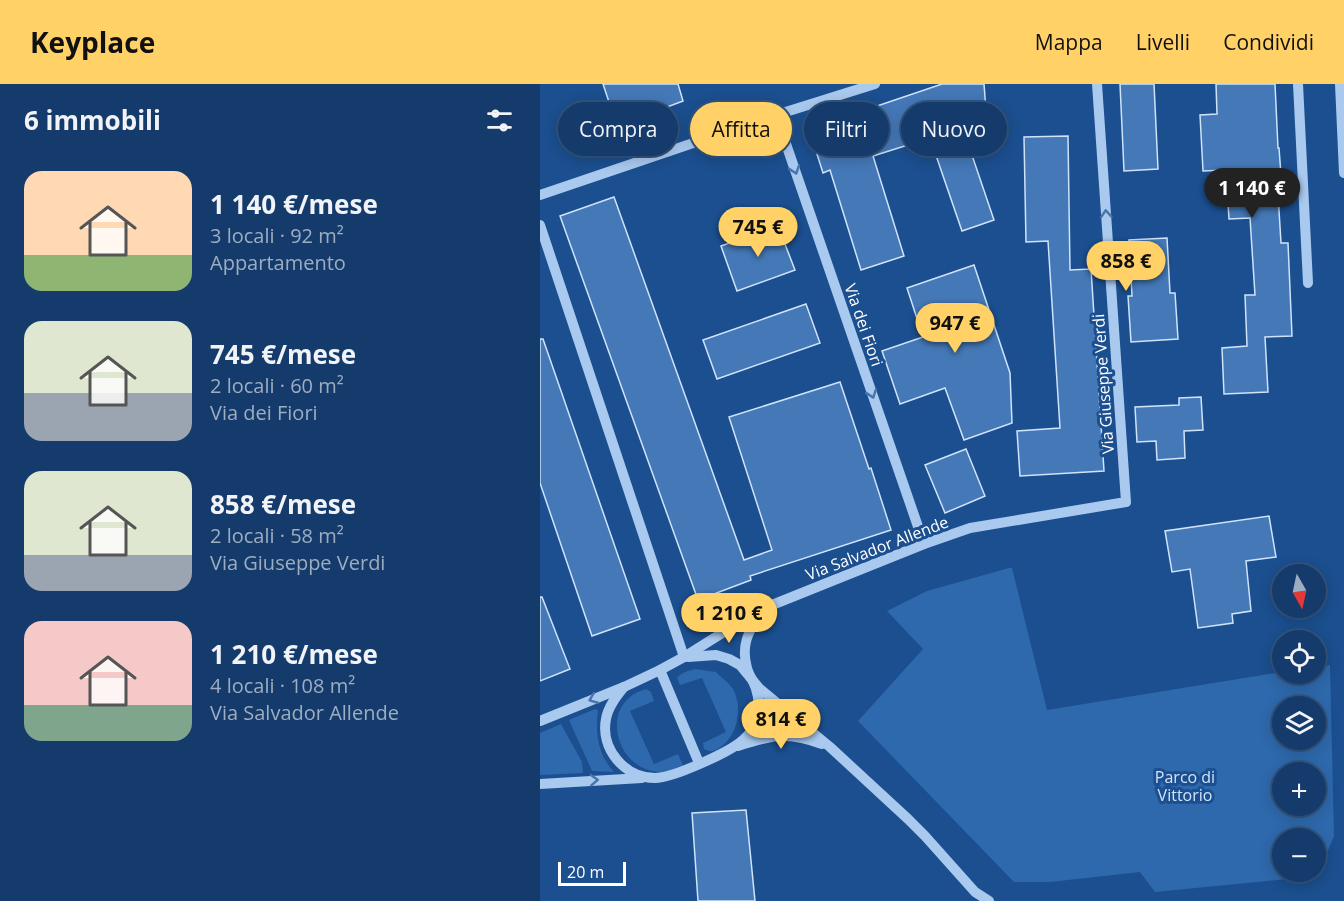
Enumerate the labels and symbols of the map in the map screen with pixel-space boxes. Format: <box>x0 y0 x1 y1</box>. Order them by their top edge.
one-way arrow <box>788 164 801 175</box>
pin: 1 140 € <box>1197 168 1307 219</box>
pin: 745 € <box>716 207 800 258</box>
one-way arrow <box>1100 209 1113 218</box>
pin: 858 € <box>1084 241 1168 292</box>
street label: Via dei Fiori <box>840 281 888 369</box>
pin: 947 € <box>913 303 997 354</box>
street label: Via Giuseppe Verdi <box>1087 313 1119 455</box>
one-way arrow <box>865 388 878 399</box>
street label: Via Salvador Allende <box>803 511 951 585</box>
north arrow <box>1272 564 1326 618</box>
pin: 1 210 € <box>674 593 784 644</box>
one-way arrow <box>589 692 600 704</box>
pin: 814 € <box>739 699 823 750</box>
park label: Parco di Vittorio <box>1155 766 1215 806</box>
one-way arrow <box>589 774 598 787</box>
scale bar <box>558 859 626 886</box>

